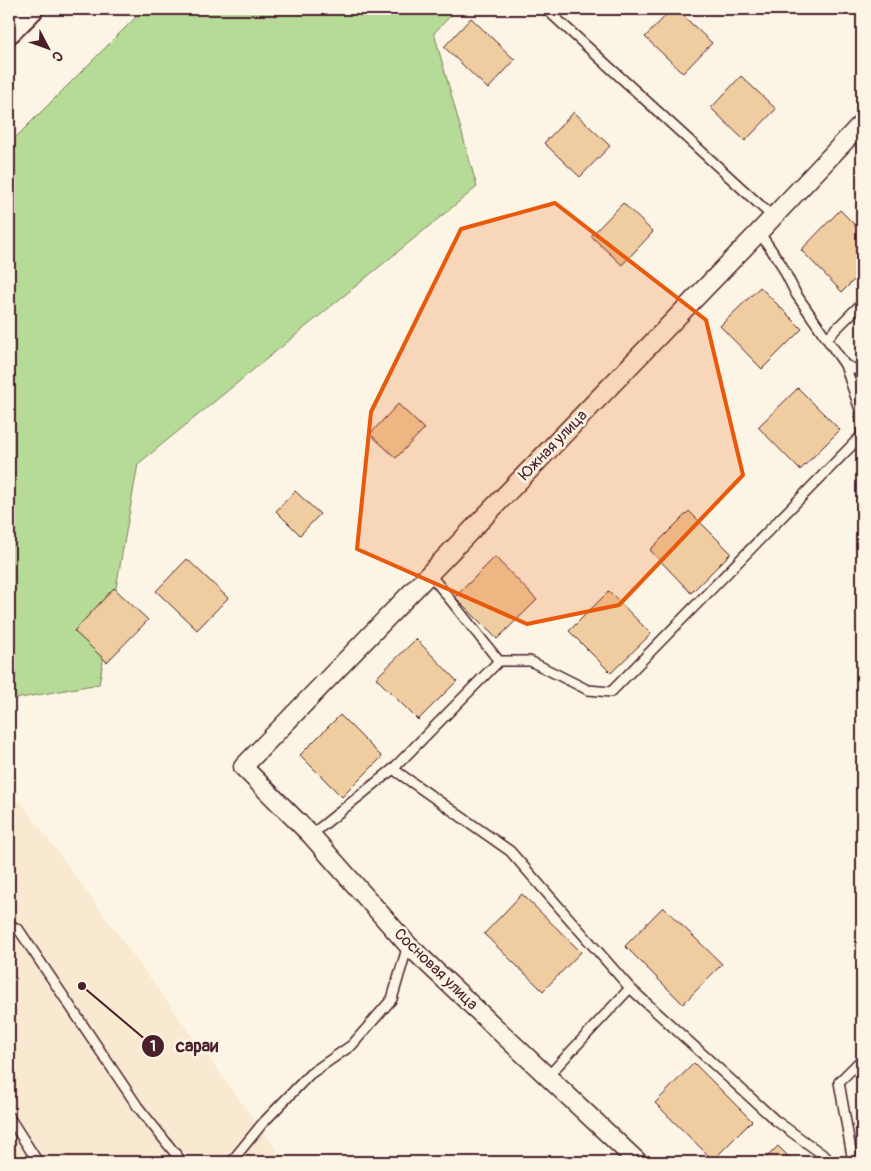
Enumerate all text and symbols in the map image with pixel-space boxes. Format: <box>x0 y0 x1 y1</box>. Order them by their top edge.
north arrow <box>22 22 72 72</box>
text: С <box>48 47 67 65</box>
street label: Южная улица <box>514 406 592 484</box>
street label: Сосновая улица <box>390 924 482 1014</box>
callout: сараи <box>141 1029 228 1062</box>
text: сараи <box>175 1035 218 1058</box>
text: 1 <box>150 1037 156 1056</box>

